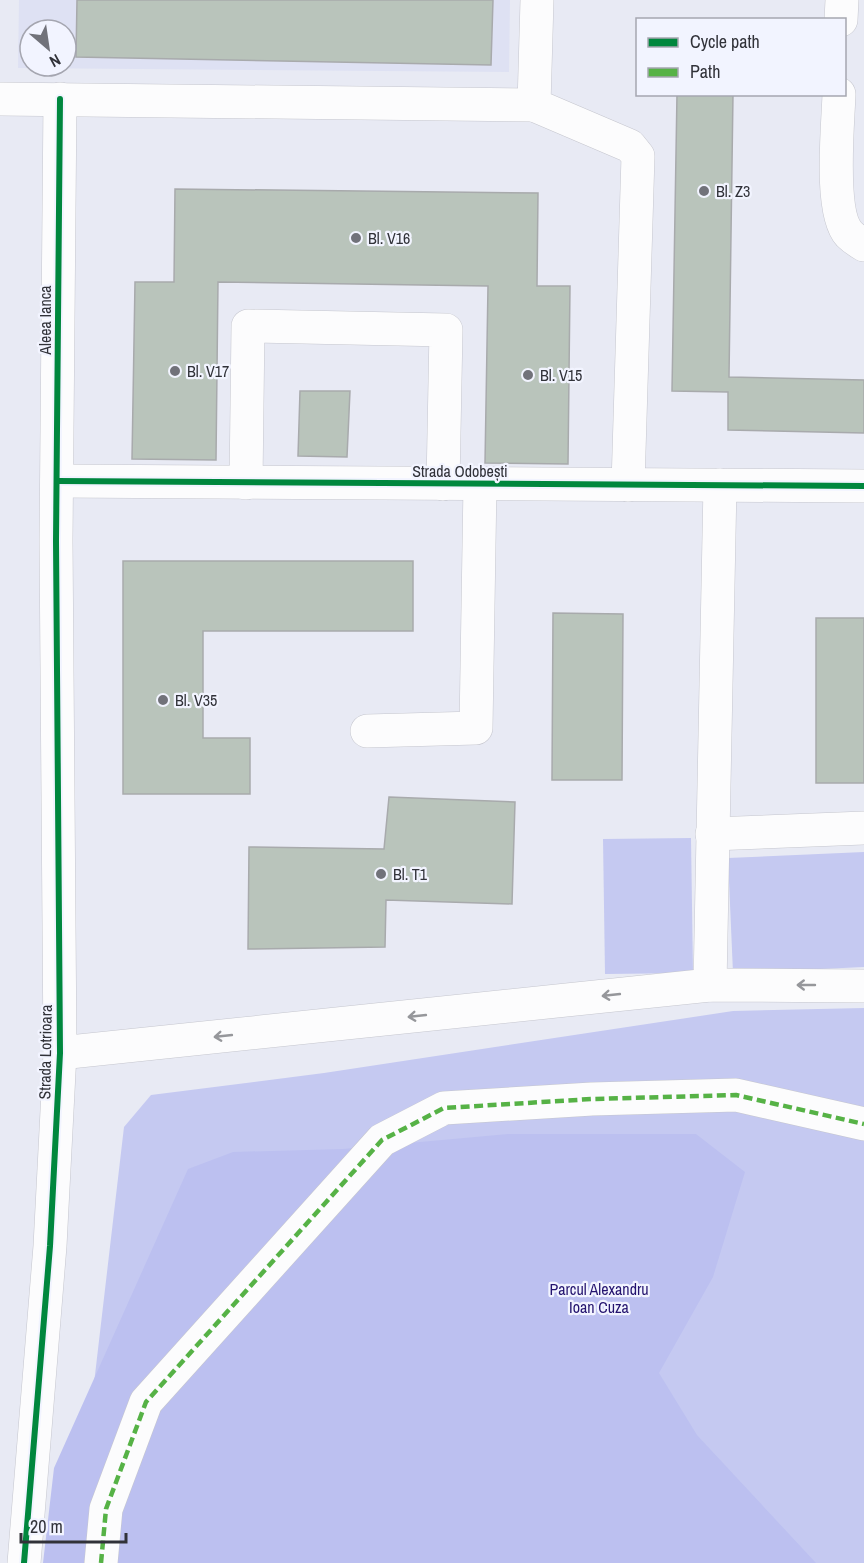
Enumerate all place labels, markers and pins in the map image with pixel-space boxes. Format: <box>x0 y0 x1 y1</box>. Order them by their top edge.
place label: Bl. Z3 <box>716 180 750 202</box>
marker: Bl. Z3 <box>697 184 711 198</box>
place label: Bl. V16 <box>368 227 410 249</box>
marker: Bl. V16 <box>349 231 363 245</box>
place label: Bl. V17 <box>187 360 229 382</box>
marker: Bl. V17 <box>168 364 182 378</box>
place label: Bl. V15 <box>540 364 582 386</box>
marker: Bl. V15 <box>521 368 535 382</box>
place label: Bl. V35 <box>175 689 217 711</box>
marker: Bl. V35 <box>156 693 170 707</box>
place label: Bl. T1 <box>393 863 428 885</box>
marker: Bl. T1 <box>374 867 388 881</box>

